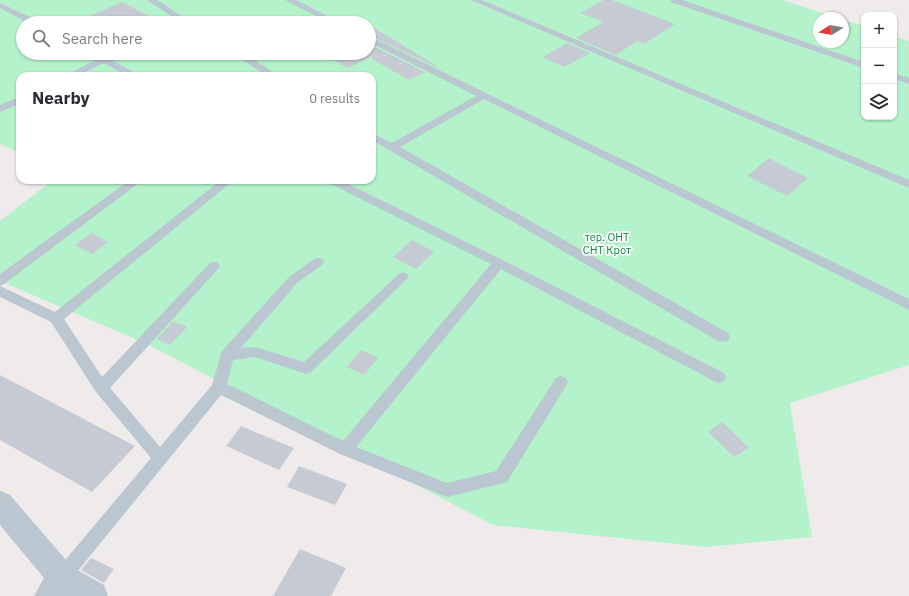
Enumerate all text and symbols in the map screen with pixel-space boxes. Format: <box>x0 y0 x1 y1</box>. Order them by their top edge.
north arrow <box>813 12 849 48</box>
map controls <box>861 12 897 120</box>
button: + <box>861 12 897 48</box>
search box <box>16 16 376 60</box>
icon: search <box>30 27 52 49</box>
text: Search here <box>62 29 142 48</box>
button: − <box>861 48 897 84</box>
button: layers <box>861 84 897 120</box>
text: Nearby <box>32 87 90 109</box>
text: 0 results <box>309 90 360 107</box>
park label: тер. ОНТ СНТ Крот <box>583 230 631 257</box>

